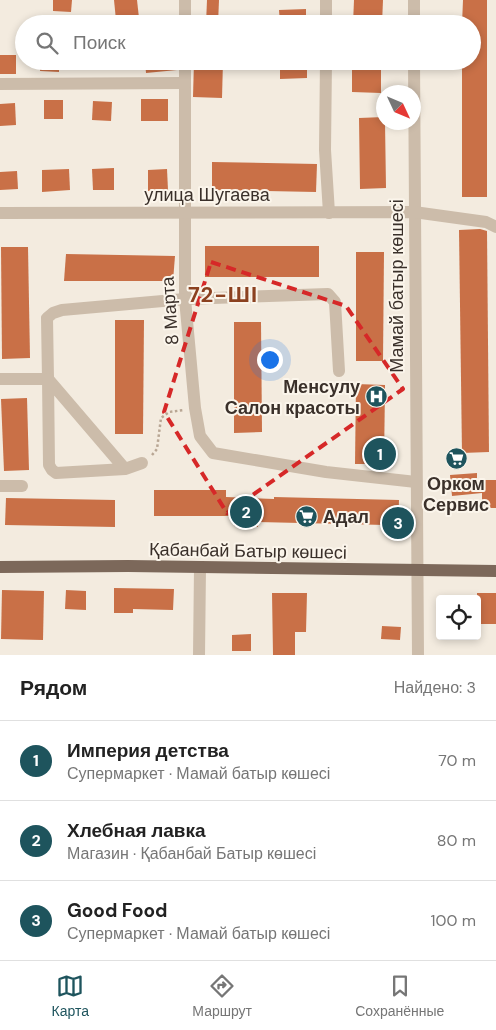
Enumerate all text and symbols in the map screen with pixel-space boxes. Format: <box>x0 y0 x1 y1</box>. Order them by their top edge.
search box <box>15 15 481 70</box>
icon: search <box>33 29 61 57</box>
text: Поиск <box>73 30 126 55</box>
north arrow <box>376 85 421 130</box>
street label: улица Шугаева <box>144 183 271 207</box>
street label: Мамай батыр көшесі <box>385 199 409 373</box>
street label: 8 Марта <box>156 275 184 346</box>
district label: 72-ШІ <box>188 280 258 309</box>
your location <box>257 347 283 373</box>
place label: Менсулу Салон красоты <box>225 375 360 420</box>
hospital icon: Менсулу Салон красоты <box>364 385 388 409</box>
pin: 1 <box>364 435 396 473</box>
supermarket icon: Орком Сервис <box>444 447 468 471</box>
place label: Орком Сервис <box>423 472 489 517</box>
pin: 2 <box>230 493 262 531</box>
pin: 3 <box>382 504 414 542</box>
supermarket icon: Адал <box>295 505 319 529</box>
place label: Адал <box>323 505 369 529</box>
street label: Қабанбай Батыр көшесі <box>149 537 347 565</box>
map controls <box>436 595 481 640</box>
button: locate <box>436 595 481 640</box>
text: Рядом <box>20 674 87 702</box>
text: Найдено: 3 <box>394 677 476 698</box>
text: Империя детства <box>67 738 229 763</box>
text: 1 <box>33 750 39 771</box>
text: 70 m <box>438 750 476 771</box>
text: Супермаркет · Мамай батыр көшесі <box>67 763 330 784</box>
text: Хлебная лавка <box>67 818 206 843</box>
text: 2 <box>31 830 41 851</box>
text: 80 m <box>437 830 476 851</box>
text: Магазин · Қабанбай Батыр көшесі <box>67 843 316 864</box>
text: Good Food <box>67 898 168 923</box>
text: 3 <box>31 910 41 931</box>
text: 100 m <box>431 910 476 931</box>
text: Супермаркет · Мамай батыр көшесі <box>67 923 330 944</box>
tab: Карта <box>52 972 89 1020</box>
tab: Маршрут <box>192 972 252 1020</box>
tab: Сохранённые <box>355 972 444 1020</box>

